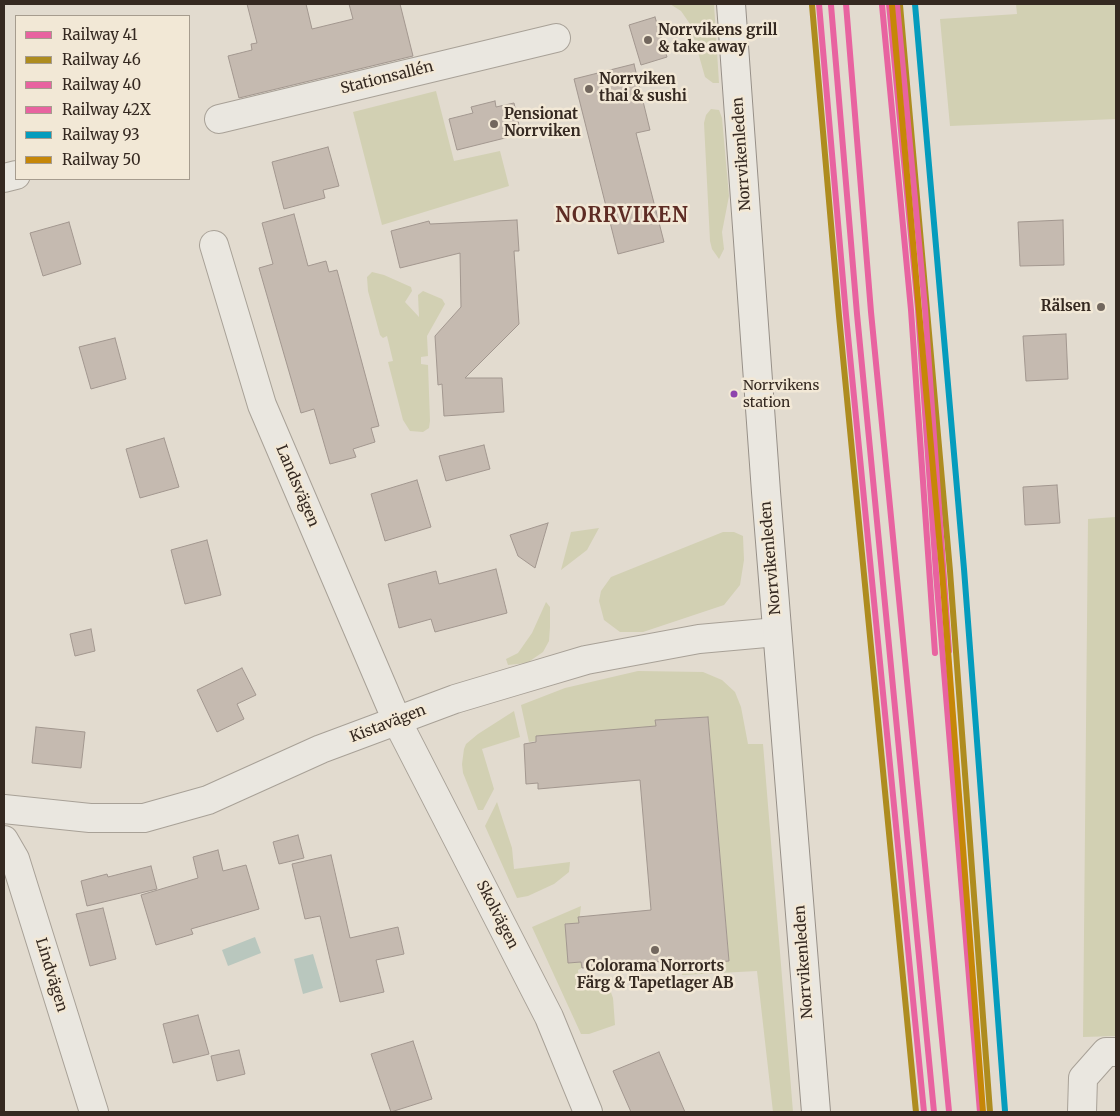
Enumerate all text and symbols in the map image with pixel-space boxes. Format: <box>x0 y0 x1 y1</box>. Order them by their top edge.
legend <box>15 15 190 180</box>
place label: Norrvikens grill & take away <box>658 22 777 57</box>
text: Railway 41 <box>62 25 138 44</box>
marker: Norrvikens grill & take away <box>642 34 654 46</box>
text: Railway 46 <box>62 50 141 69</box>
street label: Stationsallén <box>339 58 435 98</box>
place label: Norrviken thai & sushi <box>599 71 687 106</box>
text: Railway 40 <box>62 75 141 94</box>
marker: Norrviken thai & sushi <box>583 83 595 95</box>
street label: Norrvikenleden <box>729 97 755 211</box>
text: Railway 42X <box>62 100 151 119</box>
place label: Pensionat Norrviken <box>504 106 581 141</box>
marker: Pensionat Norrviken <box>488 118 500 130</box>
text: Railway 93 <box>62 125 140 144</box>
text: Railway 50 <box>62 150 141 169</box>
district label: NORRVIKEN <box>554 204 690 228</box>
place label: Rälsen <box>1041 298 1091 316</box>
marker: Rälsen <box>1095 301 1107 313</box>
place label: Norrvikens station <box>743 378 819 411</box>
marker: Norrvikens station <box>729 389 739 399</box>
street label: Landsvägen <box>272 442 322 530</box>
street label: Norrvikenleden <box>757 500 785 616</box>
street label: Kistavägen <box>347 701 429 747</box>
street label: Skolvägen <box>472 878 522 952</box>
street label: Norrvikenleden <box>791 905 817 1019</box>
street label: Lindvägen <box>31 936 71 1014</box>
marker: Colorama Norrorts Färg & Tapetlager AB <box>649 944 661 956</box>
place label: Colorama Norrorts Färg & Tapetlager AB <box>577 958 733 993</box>

